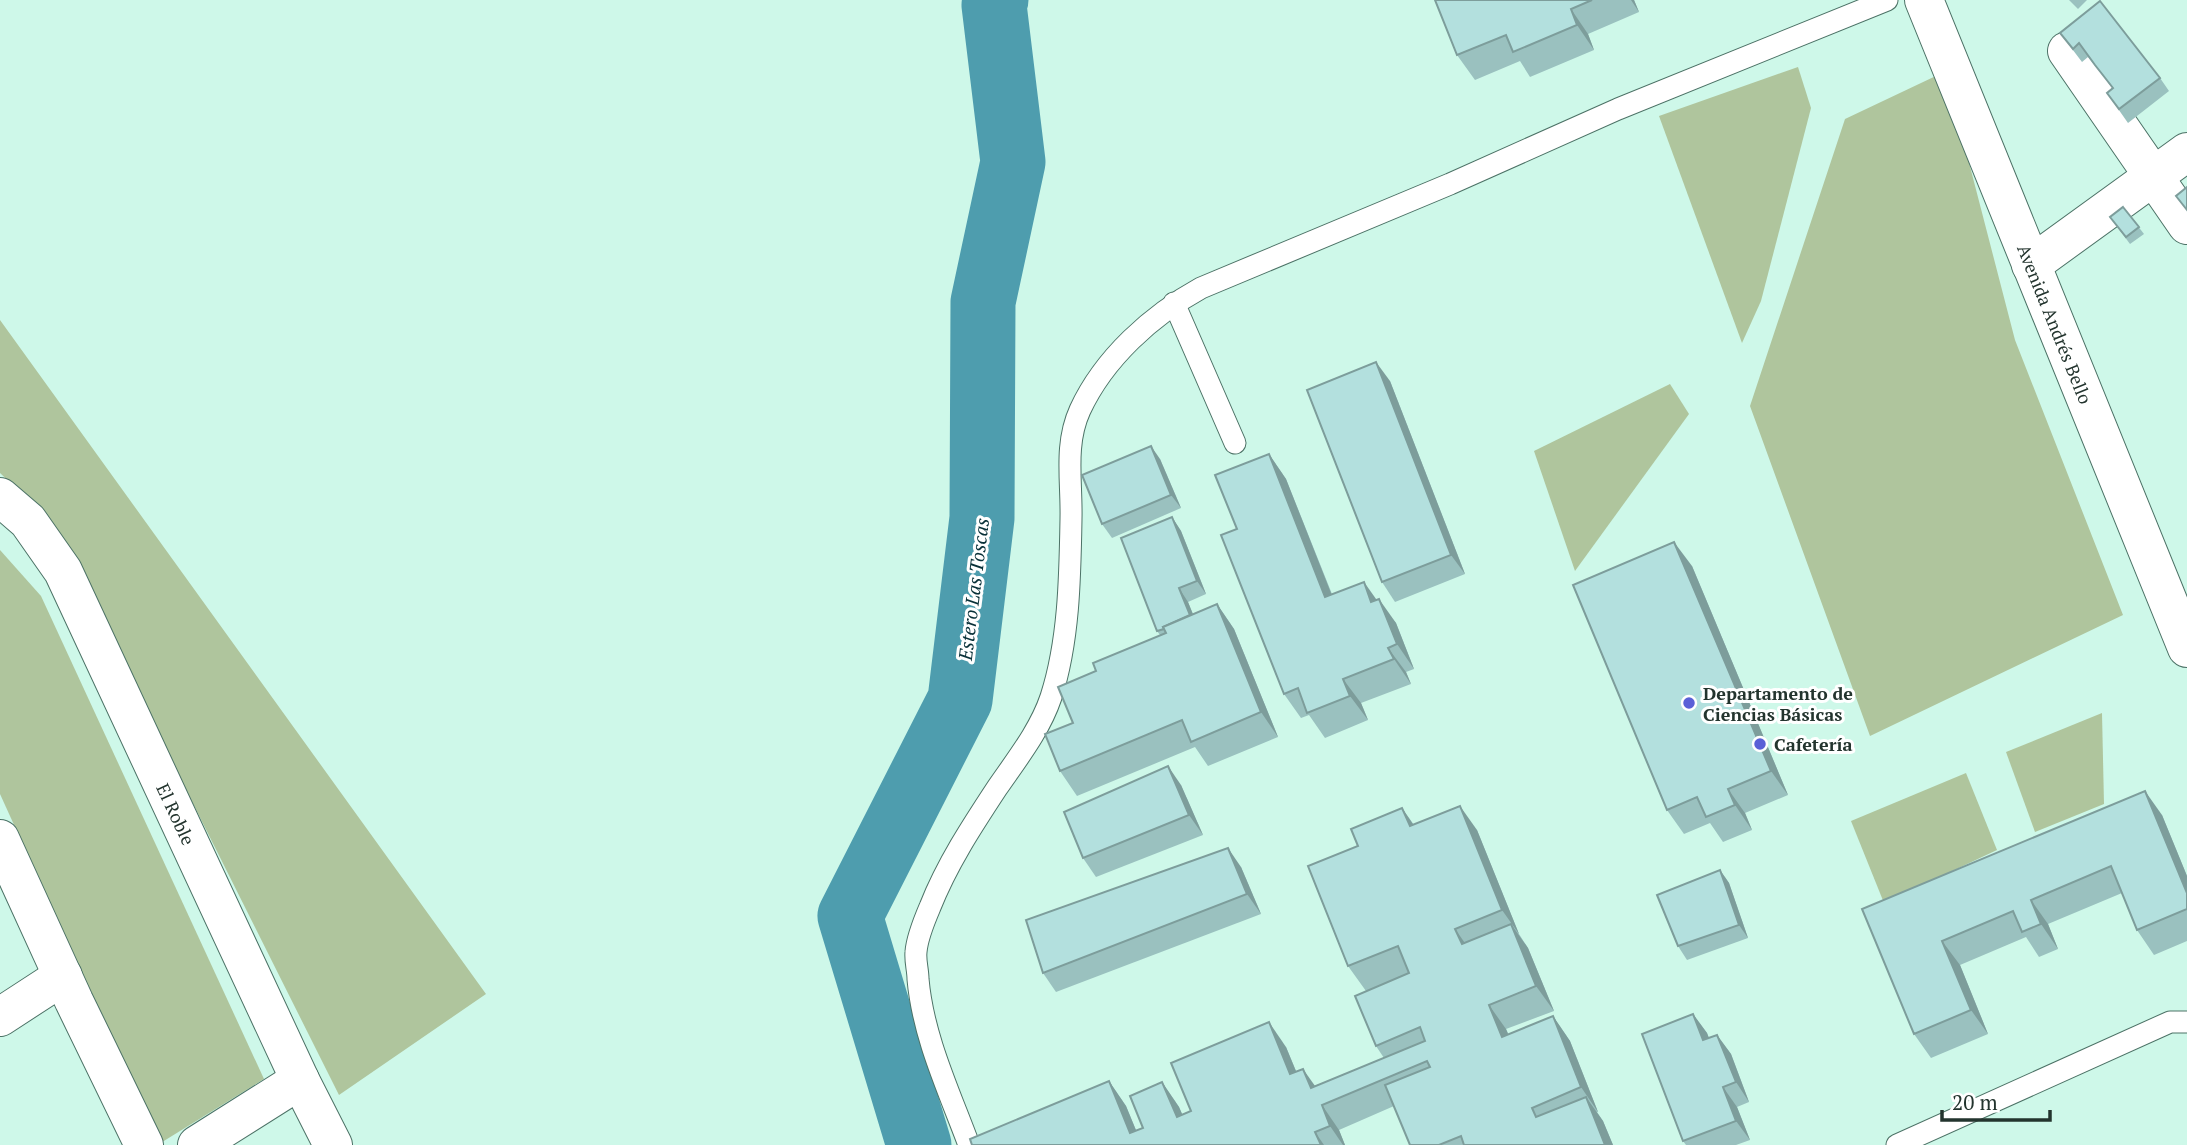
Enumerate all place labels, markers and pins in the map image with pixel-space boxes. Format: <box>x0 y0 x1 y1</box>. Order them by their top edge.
place label: Departamento de Ciencias Básicas <box>1703 681 1853 726</box>
marker: Departamento de Ciencias Básicas <box>1681 695 1697 711</box>
place label: Cafetería <box>1774 732 1852 756</box>
marker: Cafetería <box>1752 736 1768 752</box>

